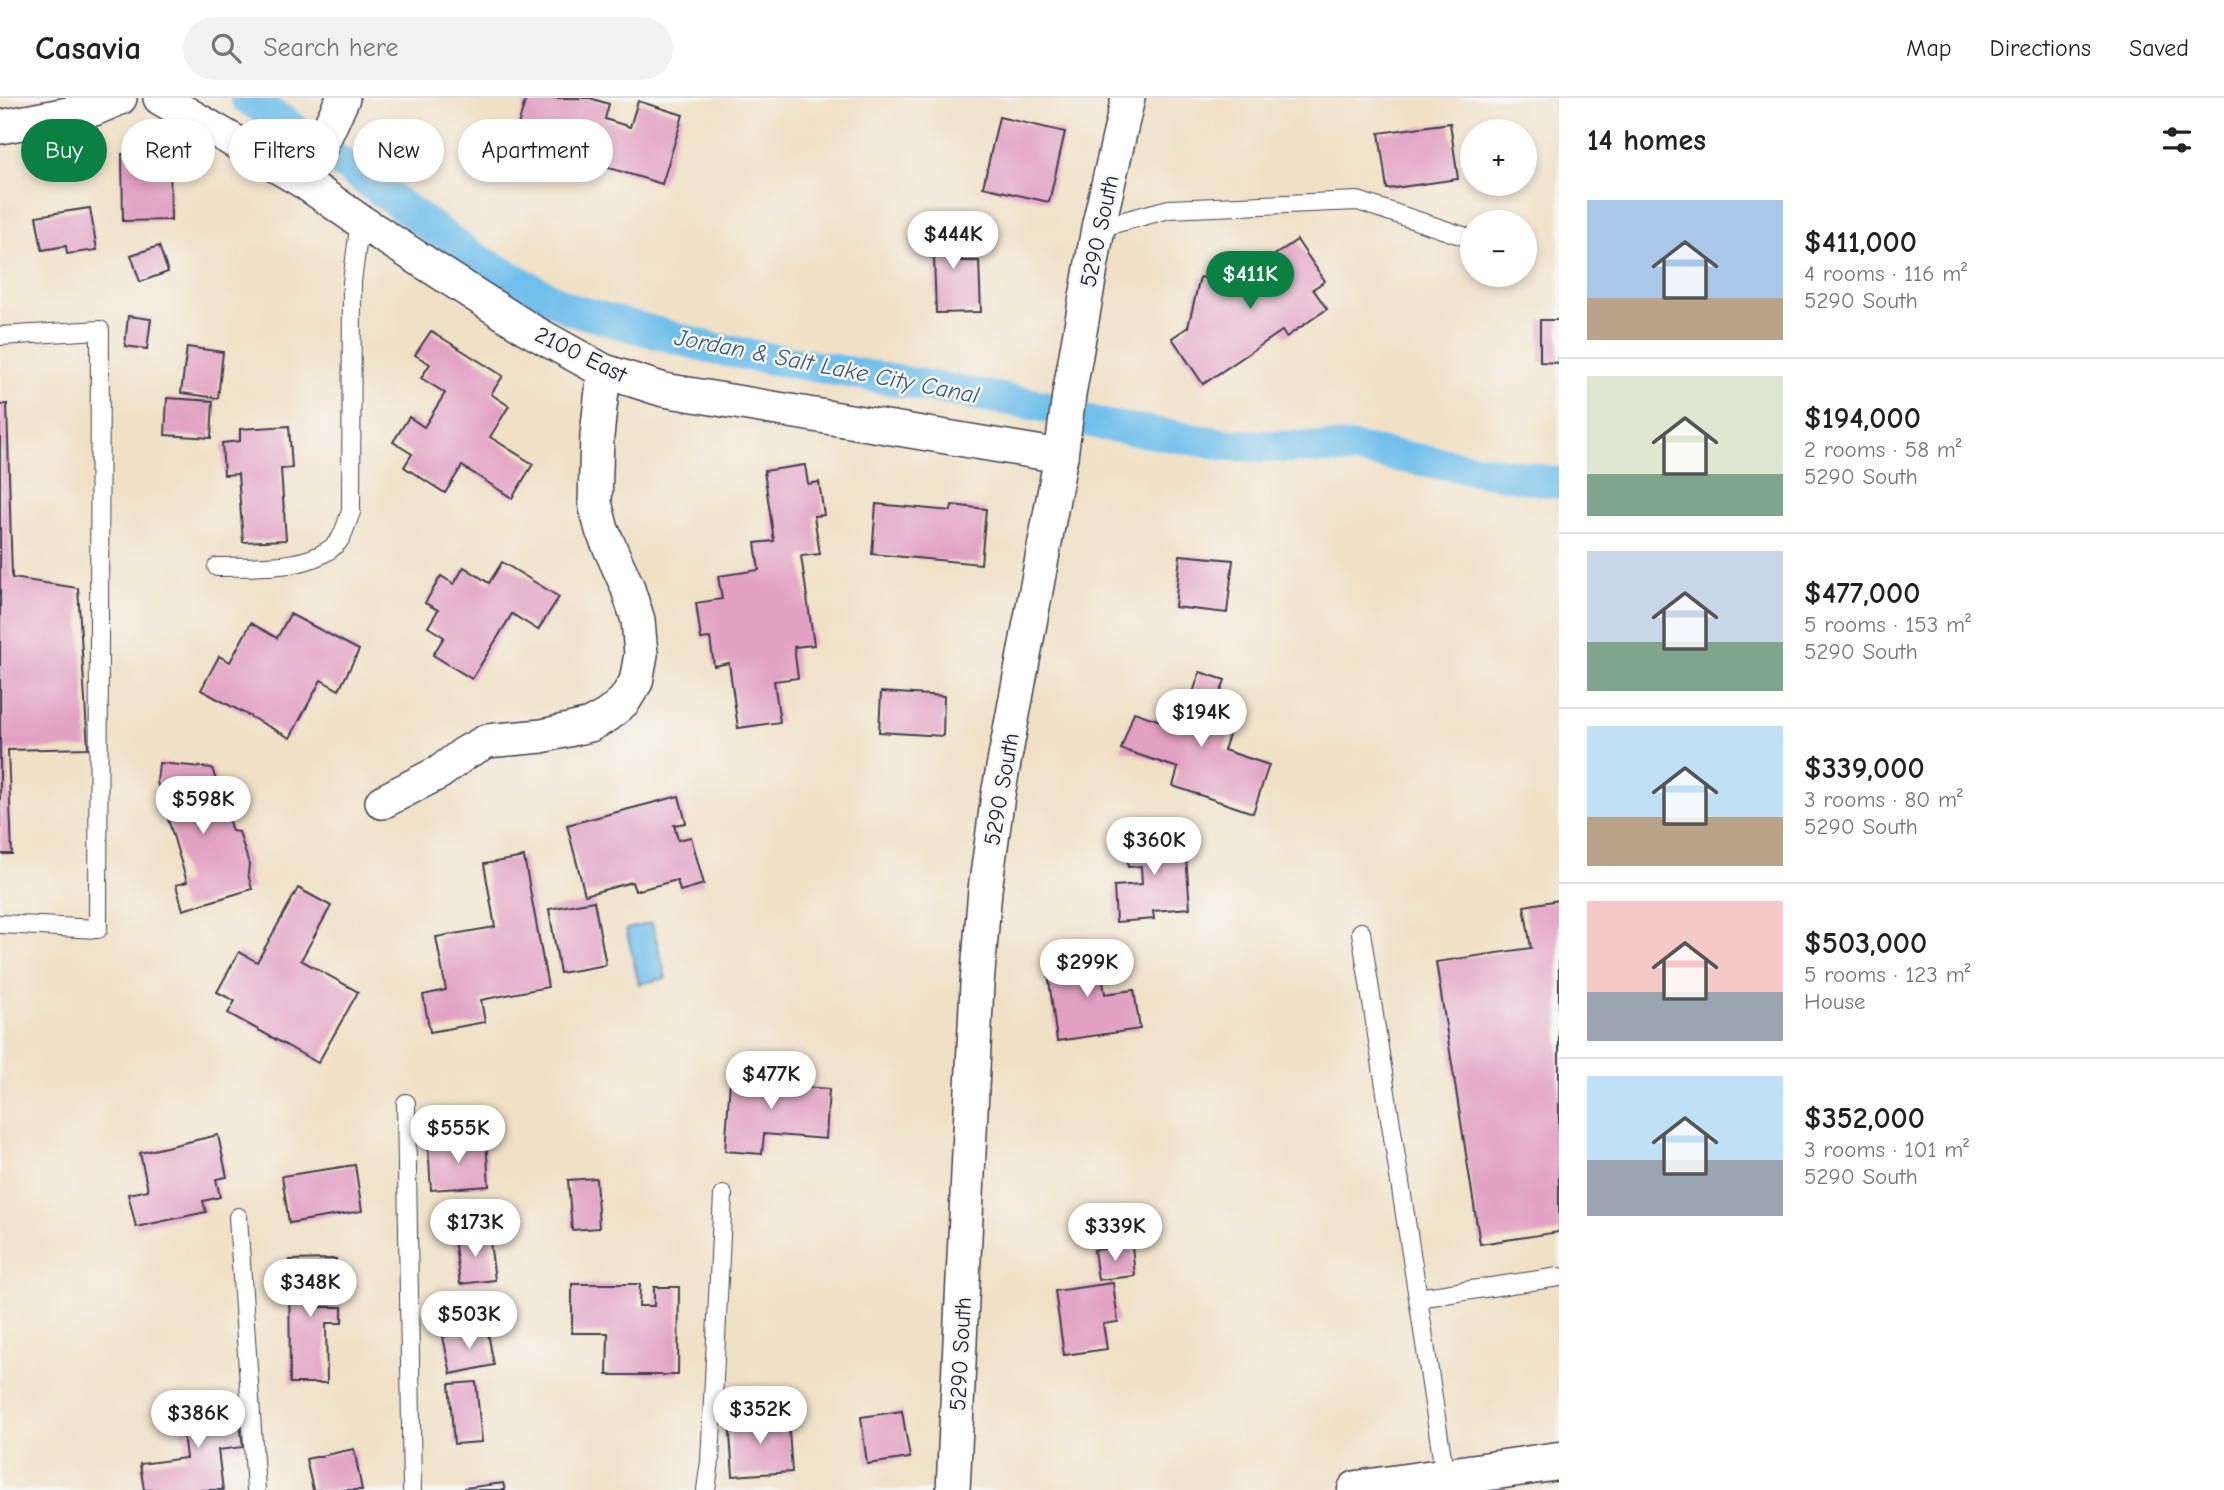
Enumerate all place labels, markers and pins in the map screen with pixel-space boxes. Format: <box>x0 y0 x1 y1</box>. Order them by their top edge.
pin: $444K <box>904 212 1002 271</box>
pin: $411K <box>1201 252 1299 311</box>
pin: $194K <box>1152 690 1250 749</box>
pin: $598K <box>154 776 252 836</box>
pin: $360K <box>1105 818 1203 877</box>
pin: $299K <box>1038 940 1136 999</box>
pin: $477K <box>722 1052 820 1111</box>
pin: $555K <box>409 1105 507 1165</box>
pin: $173K <box>426 1200 524 1259</box>
pin: $339K <box>1066 1204 1164 1263</box>
pin: $348K <box>261 1260 359 1319</box>
pin: $503K <box>420 1292 518 1351</box>
pin: $352K <box>711 1386 809 1446</box>
pin: $386K <box>149 1390 247 1450</box>

